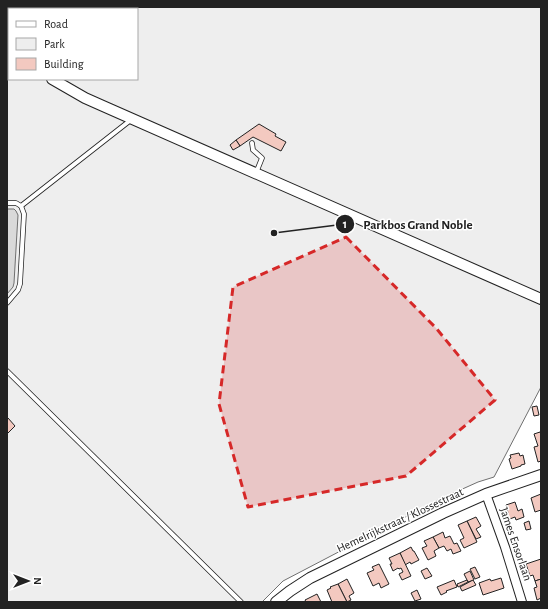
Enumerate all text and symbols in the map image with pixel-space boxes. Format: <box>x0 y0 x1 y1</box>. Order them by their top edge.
legend <box>8 8 138 80</box>
text: Road <box>44 18 68 30</box>
text: Park <box>44 38 65 50</box>
text: Building <box>44 58 84 70</box>
callout: Parkbos Grand Noble <box>335 212 480 237</box>
text: 1 <box>343 218 347 230</box>
text: Parkbos Grand Noble <box>363 219 473 232</box>
street label: Hemelrijkstraat / Klossestraat <box>335 485 466 556</box>
street label: James Ensorlaan <box>498 506 534 582</box>
north arrow <box>8 561 48 601</box>
text: N <box>32 577 43 585</box>

